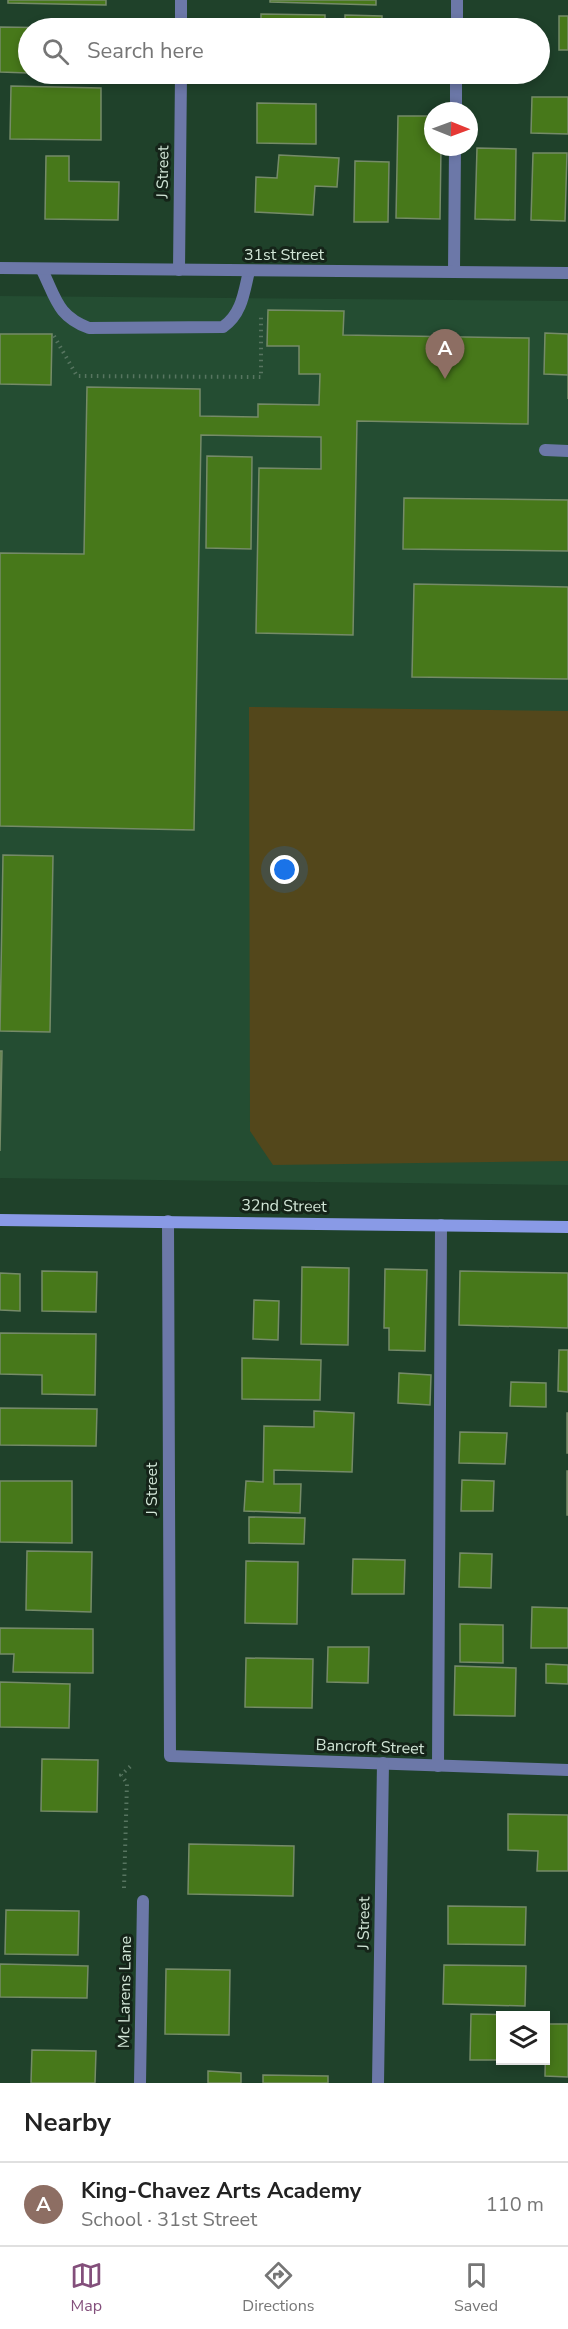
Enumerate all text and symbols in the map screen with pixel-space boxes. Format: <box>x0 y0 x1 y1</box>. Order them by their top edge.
search box <box>18 18 550 84</box>
icon: search <box>39 35 72 68</box>
text: Search here <box>87 36 204 66</box>
north arrow <box>424 102 478 156</box>
street label: J Street <box>152 145 174 200</box>
street label: 31st Street <box>244 244 324 266</box>
pin: A <box>426 330 464 379</box>
your location <box>270 855 299 884</box>
street label: 32nd Street <box>241 1194 327 1218</box>
street label: J Street <box>141 1462 163 1516</box>
street label: Bancroft Street <box>315 1734 425 1760</box>
street label: J Street <box>353 1896 375 1951</box>
street label: Mc Larens Lane <box>113 1936 137 2048</box>
map controls <box>496 2011 550 2065</box>
button: layers <box>496 2011 550 2065</box>
text: Nearby <box>24 2105 111 2140</box>
text: King-Chavez Arts Academy <box>81 2176 361 2206</box>
text: A <box>36 2191 51 2218</box>
text: 110 m <box>486 2191 544 2218</box>
text: School · 31st Street <box>81 2206 257 2233</box>
tab: Map <box>70 2259 103 2317</box>
tab: Directions <box>242 2259 314 2317</box>
tab: Saved <box>454 2259 498 2317</box>

